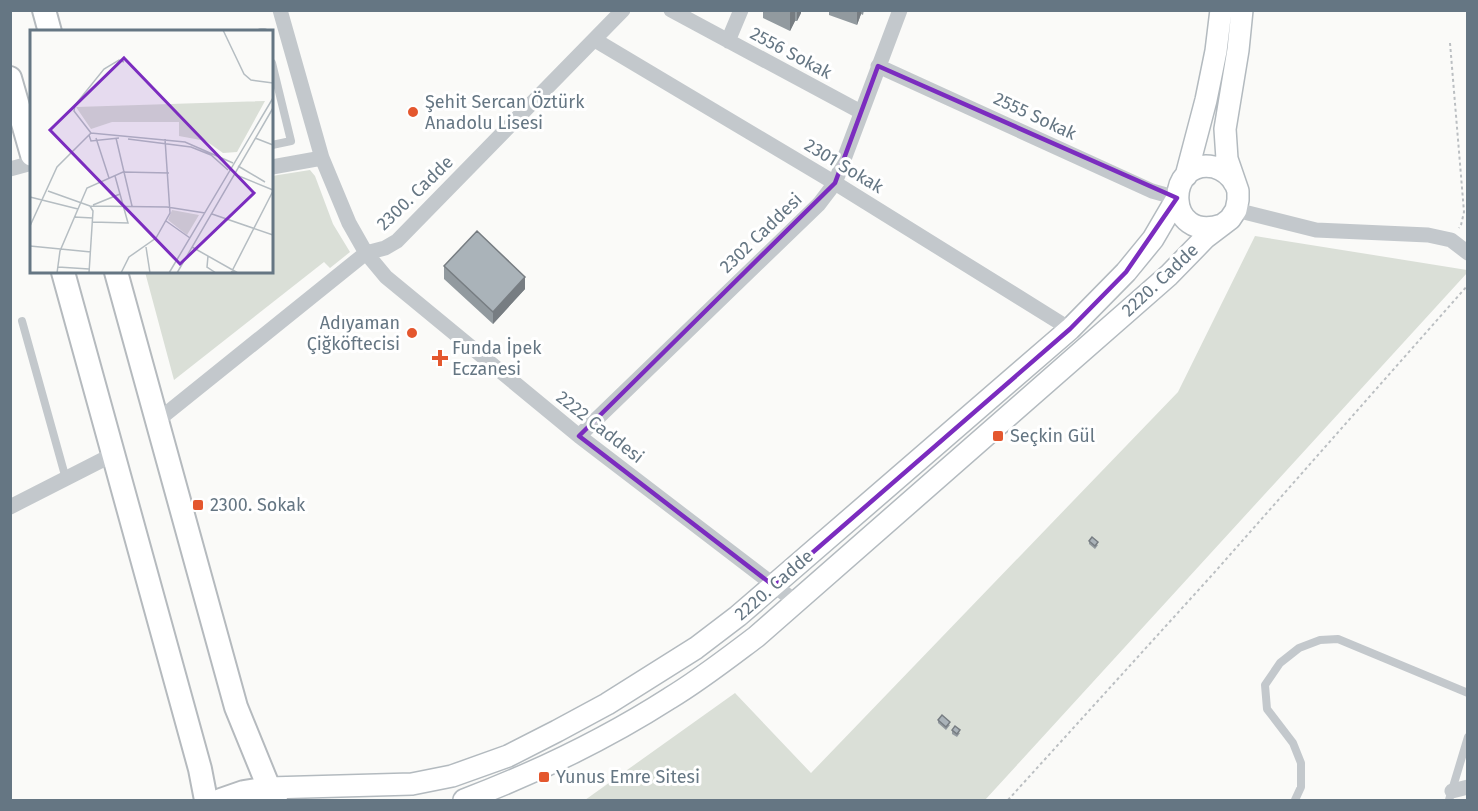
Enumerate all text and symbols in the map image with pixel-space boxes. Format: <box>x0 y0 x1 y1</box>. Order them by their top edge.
street label: 2556 Sokak <box>746 22 836 84</box>
inset map <box>30 30 273 273</box>
street label: 2555 Sokak <box>990 87 1081 145</box>
place label: Şehit Sercan Öztürk Anadolu Lisesi <box>425 91 585 134</box>
marker: Şehit Sercan Öztürk Anadolu Lisesi <box>406 105 420 119</box>
street label: 2301 Sokak <box>801 134 888 199</box>
street label: 2300. Cadde <box>372 151 458 235</box>
street label: 2302 Caddesi <box>715 188 807 278</box>
street label: 2220. Cadde <box>1117 239 1203 321</box>
place label: Adıyaman Çiğköftecisi <box>307 312 400 355</box>
marker: Adıyaman Çiğköftecisi <box>405 326 419 340</box>
place label: Funda İpek Eczanesi <box>452 337 542 380</box>
marker: Funda İpek Eczanesi <box>433 351 447 365</box>
street label: 2222 Caddesi <box>552 386 648 468</box>
place label: Seçkin Gül <box>1010 425 1095 447</box>
marker: Seçkin Gül <box>991 429 1005 443</box>
place label: 2300. Sokak <box>210 494 306 516</box>
marker: 2300. Sokak <box>191 498 205 512</box>
street label: 2220. Cadde <box>730 545 818 625</box>
place label: Yunus Emre Sitesi <box>556 766 700 788</box>
marker: Yunus Emre Sitesi <box>537 770 551 784</box>

